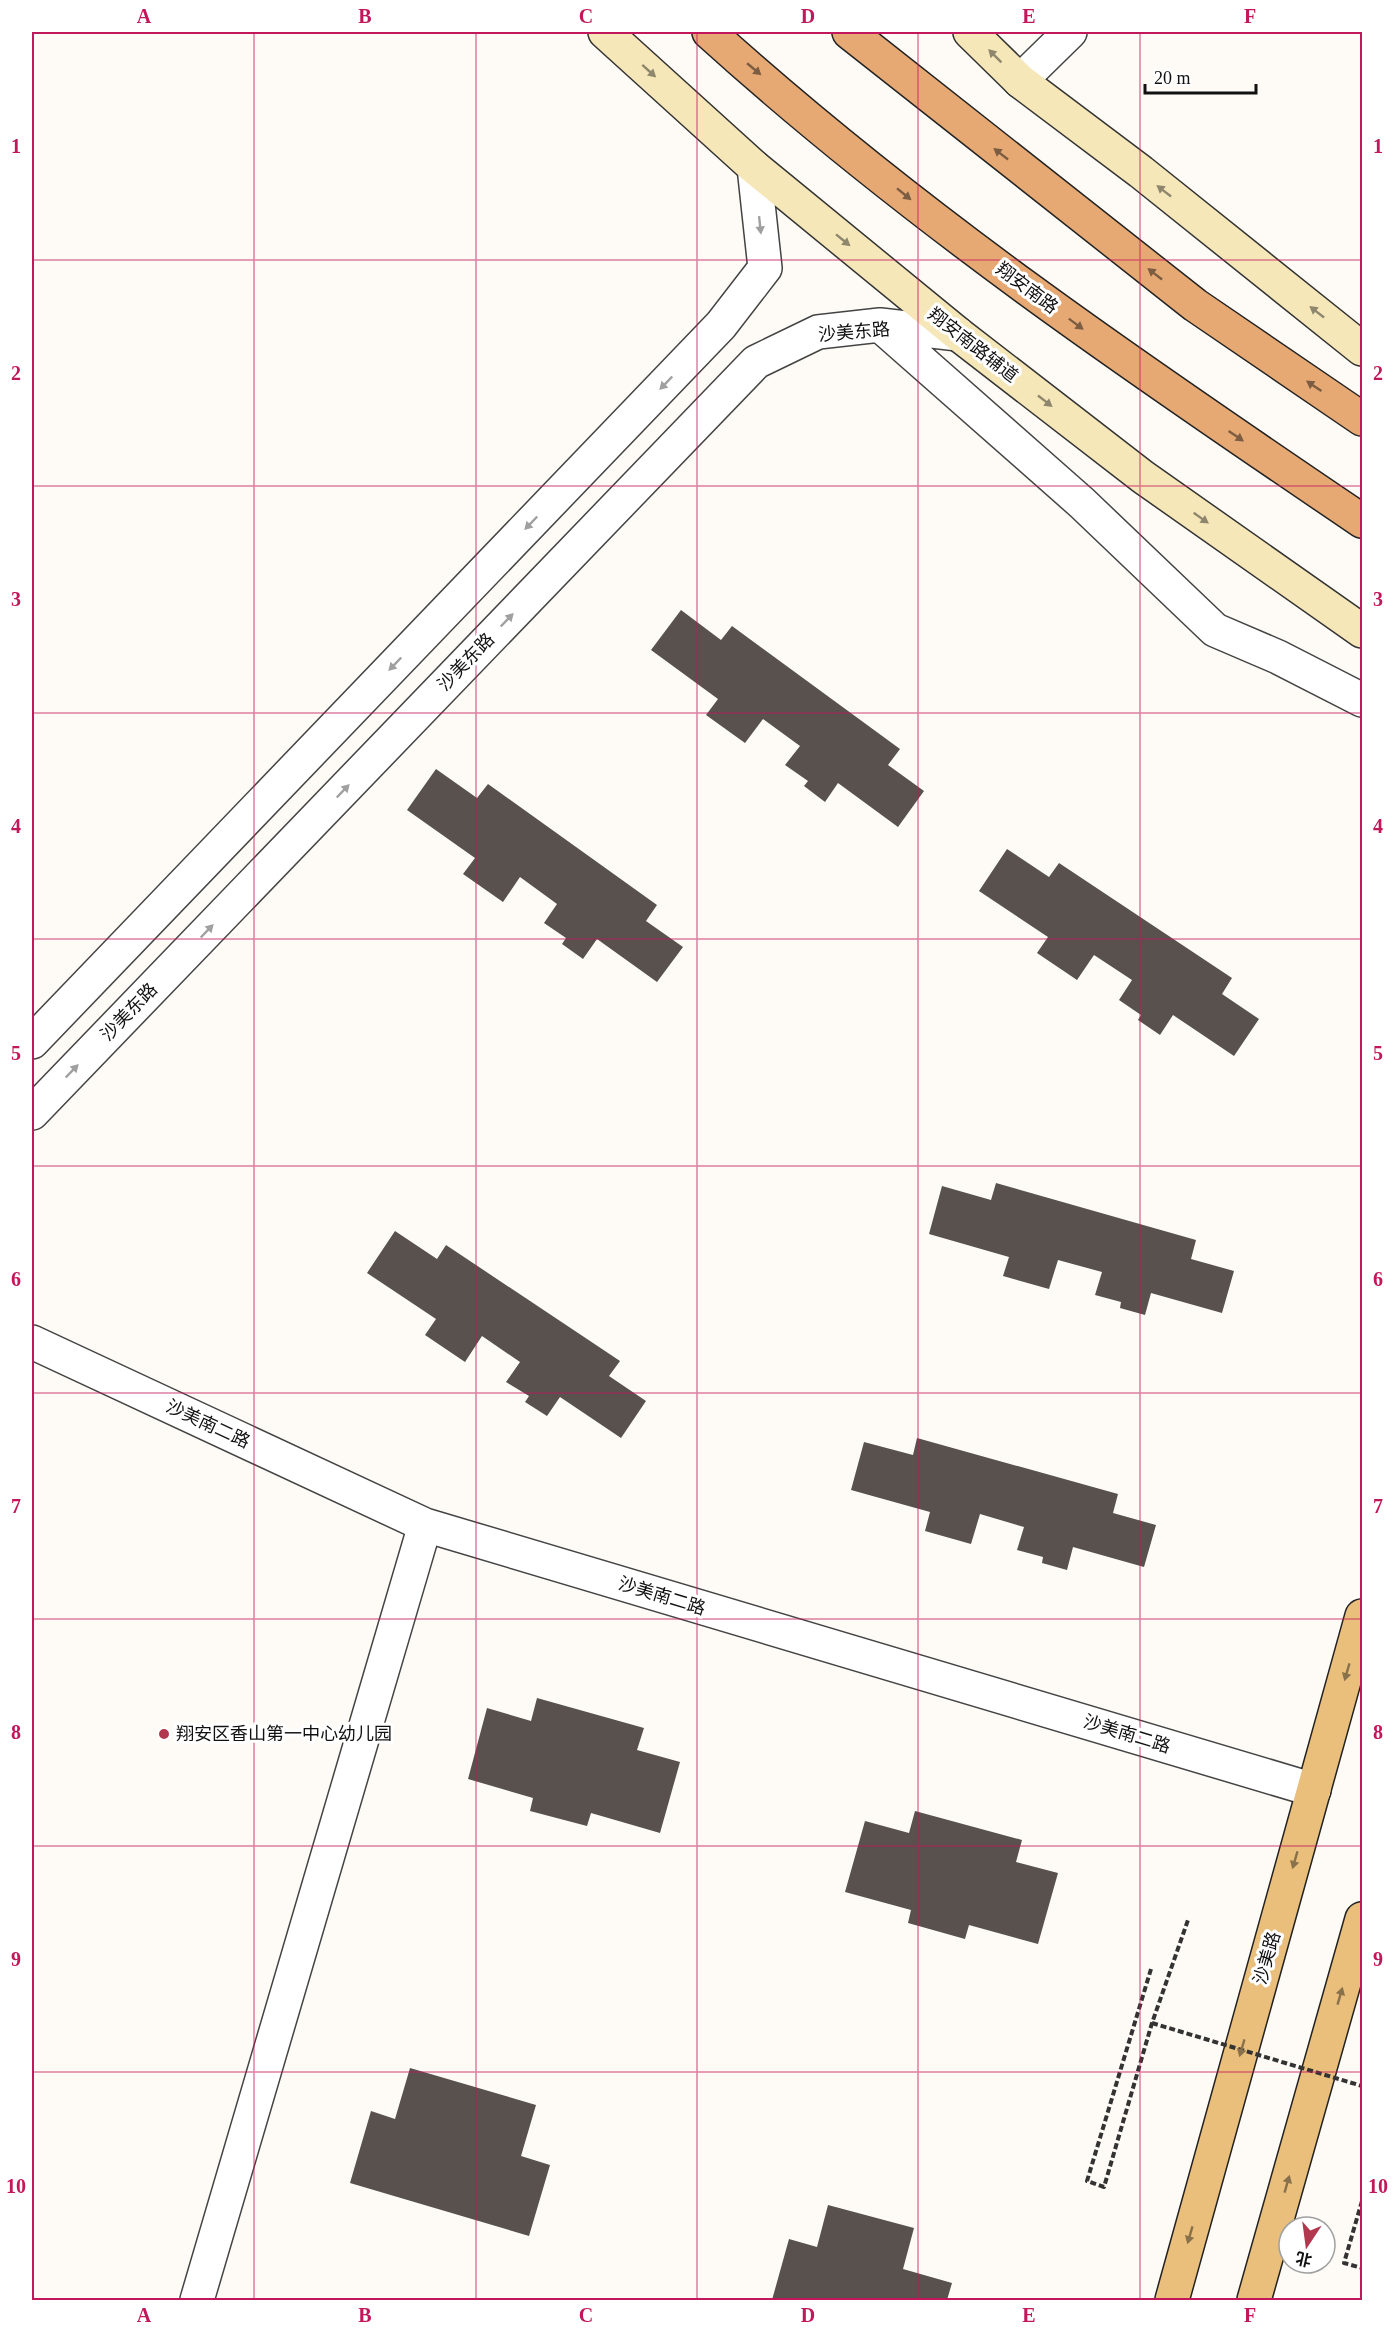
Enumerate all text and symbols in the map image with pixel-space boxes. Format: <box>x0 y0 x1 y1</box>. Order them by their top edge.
text: A <box>137 5 152 27</box>
text: B <box>358 5 372 27</box>
text: C <box>579 5 593 27</box>
text: D <box>801 5 815 27</box>
text: E <box>1022 5 1036 27</box>
text: F <box>1244 5 1256 27</box>
one-way arrow <box>989 50 1003 64</box>
scale bar <box>1145 57 1256 95</box>
one-way arrow <box>746 63 762 76</box>
one-way arrow <box>641 64 656 78</box>
text: 20 m <box>1154 68 1191 88</box>
text: 1 <box>11 135 21 157</box>
text: 1 <box>1373 135 1383 157</box>
one-way arrow <box>993 147 1009 160</box>
one-way arrow <box>1157 185 1172 198</box>
one-way arrow <box>896 187 912 200</box>
one-way arrow <box>755 216 765 235</box>
one-way arrow <box>835 233 850 246</box>
street label: 翔安南路 <box>992 258 1062 318</box>
one-way arrow <box>1147 268 1162 280</box>
street label: 翔安南路辅道 <box>924 304 1022 386</box>
one-way arrow <box>1309 307 1324 319</box>
one-way arrow <box>1068 318 1084 330</box>
street label: 沙美东路 <box>817 319 891 345</box>
text: 2 <box>11 362 21 384</box>
text: 2 <box>1373 362 1383 384</box>
one-way arrow <box>660 375 673 390</box>
one-way arrow <box>1306 381 1322 392</box>
one-way arrow <box>1037 395 1052 407</box>
one-way arrow <box>1228 430 1244 441</box>
one-way arrow <box>1192 512 1208 524</box>
one-way arrow <box>524 516 538 530</box>
text: 3 <box>11 588 21 610</box>
text: 3 <box>1373 588 1383 610</box>
one-way arrow <box>500 612 514 627</box>
street label: 沙美东路 <box>434 629 498 695</box>
one-way arrow <box>389 656 403 670</box>
one-way arrow <box>335 784 349 798</box>
text: 4 <box>11 815 21 837</box>
text: 4 <box>1373 815 1383 837</box>
one-way arrow <box>200 924 214 938</box>
street label: 沙美东路 <box>97 979 161 1045</box>
text: 5 <box>11 1042 21 1064</box>
text: 5 <box>1373 1042 1383 1064</box>
one-way arrow <box>65 1064 79 1079</box>
text: 6 <box>11 1268 21 1290</box>
text: 6 <box>1373 1268 1383 1290</box>
street label: 沙美南二路 <box>163 1396 253 1452</box>
text: 7 <box>11 1495 21 1517</box>
text: 7 <box>1373 1495 1383 1517</box>
street label: 沙美南二路 <box>616 1573 708 1619</box>
one-way arrow <box>1342 1663 1351 1681</box>
street label: 沙美南二路 <box>1081 1711 1173 1757</box>
text: 8 <box>11 1721 21 1743</box>
text: 8 <box>1373 1721 1383 1743</box>
place label: 翔安区香山第一中心幼儿园 <box>176 1724 392 1744</box>
marker: 翔安区香山第一中心幼儿园 <box>157 1727 171 1741</box>
one-way arrow <box>1289 1851 1299 1869</box>
street label: 沙美路 <box>1250 1929 1284 1987</box>
text: 9 <box>11 1948 21 1970</box>
text: 9 <box>1373 1948 1383 1970</box>
one-way arrow <box>1336 1987 1346 2005</box>
one-way arrow <box>1237 2039 1247 2057</box>
text: 10 <box>6 2175 26 2197</box>
one-way arrow <box>1283 2175 1292 2193</box>
text: 10 <box>1368 2175 1388 2197</box>
north arrow <box>1277 2215 1337 2275</box>
one-way arrow <box>1185 2227 1194 2245</box>
text: 北 <box>1294 2249 1313 2269</box>
text: A <box>137 2304 152 2326</box>
text: B <box>358 2304 372 2326</box>
text: C <box>579 2304 593 2326</box>
text: D <box>801 2304 815 2326</box>
text: E <box>1022 2304 1036 2326</box>
text: F <box>1244 2304 1256 2326</box>

